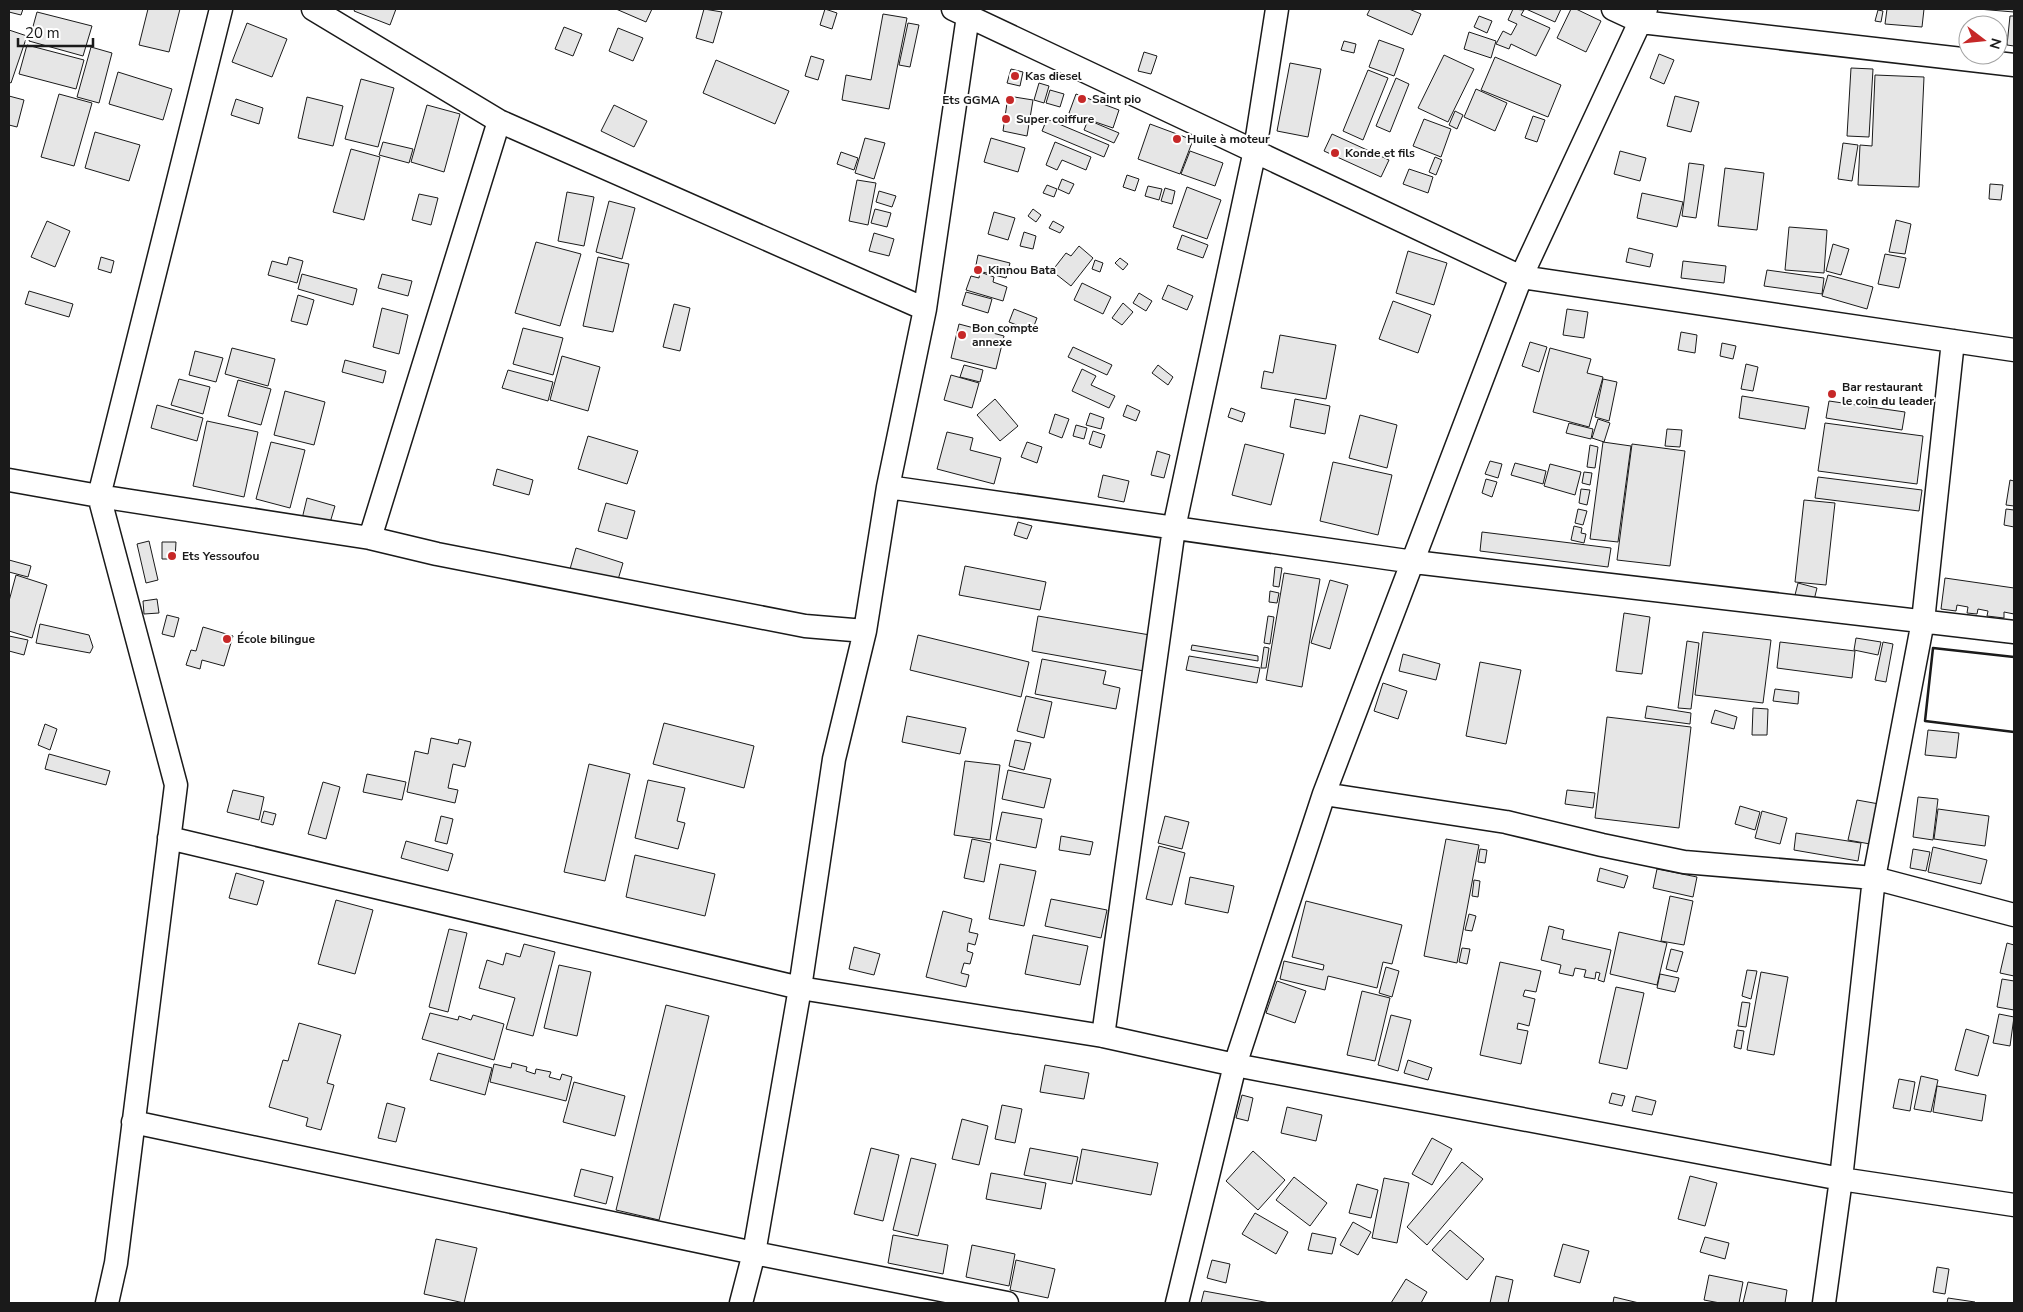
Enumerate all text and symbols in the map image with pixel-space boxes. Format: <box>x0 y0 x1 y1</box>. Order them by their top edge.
scale bar <box>18 15 92 47</box>
north arrow <box>1958 15 2008 65</box>
text: 20 m <box>25 23 60 43</box>
text: N <box>1984 36 2006 51</box>
place label: Kas diesel <box>1025 68 1082 84</box>
marker: Kas diesel <box>1009 70 1021 82</box>
place label: Saint pio <box>1092 91 1141 107</box>
place label: Ets GGMA <box>942 92 1000 108</box>
marker: Saint pio <box>1076 93 1088 105</box>
marker: Ets GGMA <box>1004 94 1016 106</box>
place label: Super coiffure <box>1016 111 1095 127</box>
marker: Super coiffure <box>1000 113 1012 125</box>
place label: Huile à moteur <box>1187 131 1270 147</box>
marker: Huile à moteur <box>1171 133 1183 145</box>
place label: Konde et fils <box>1345 145 1415 161</box>
marker: Konde et fils <box>1329 147 1341 159</box>
place label: Kinnou Bata <box>988 262 1056 278</box>
marker: Kinnou Bata <box>972 264 984 276</box>
place label: Bon compte annexe <box>972 320 1039 350</box>
marker: Bon compte annexe <box>956 329 968 341</box>
place label: Bar restaurant le coin du leader <box>1842 379 1934 409</box>
marker: Bar restaurant le coin du leader <box>1826 388 1838 400</box>
place label: Ets Yessoufou <box>182 548 259 564</box>
marker: Ets Yessoufou <box>166 550 178 562</box>
place label: École bilingue <box>237 631 315 647</box>
marker: École bilingue <box>221 633 233 645</box>

